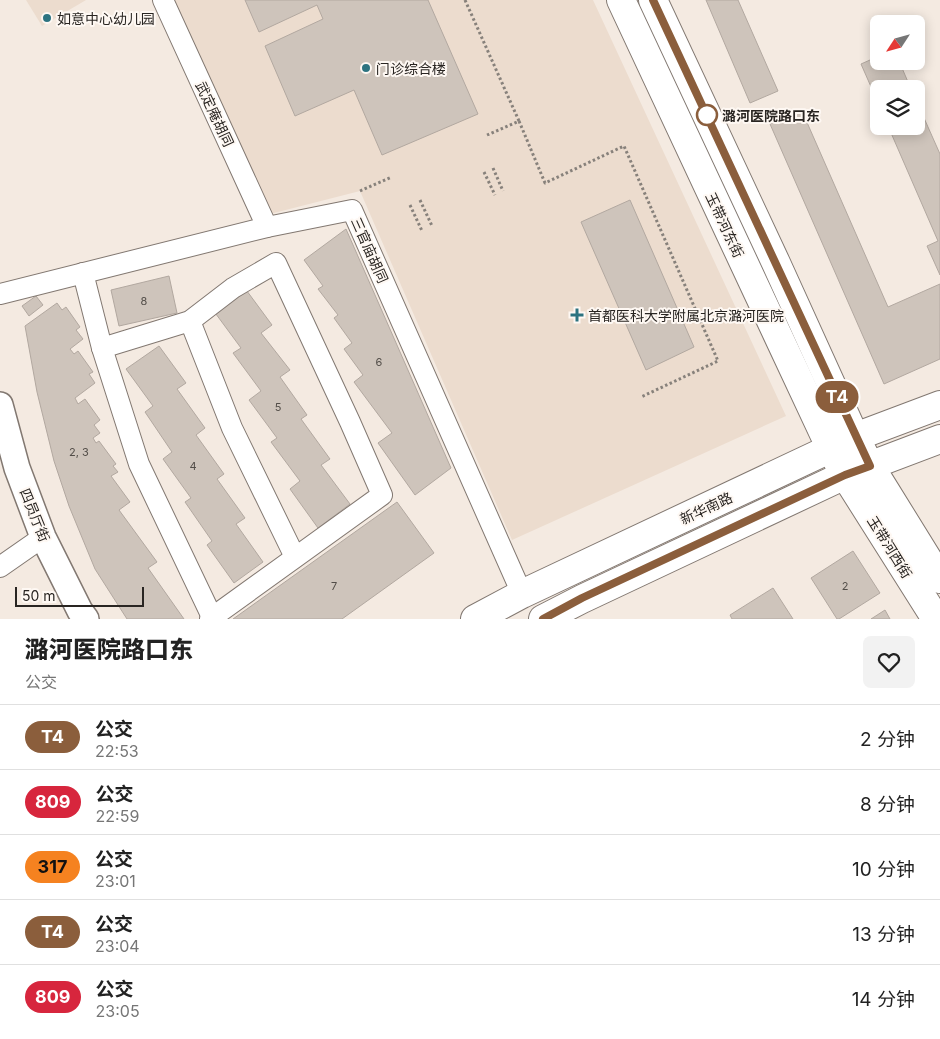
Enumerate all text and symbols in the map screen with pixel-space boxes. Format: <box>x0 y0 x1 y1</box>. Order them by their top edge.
place label: 如意中心幼儿园 <box>57 10 155 27</box>
marker: 如意中心幼儿园 <box>41 12 53 24</box>
north arrow <box>870 15 925 70</box>
map controls <box>870 15 925 135</box>
place label: 门诊综合楼 <box>376 60 446 77</box>
marker: 门诊综合楼 <box>360 62 372 74</box>
street label: 武定庵胡同 <box>193 79 237 149</box>
button: layers <box>870 80 925 135</box>
marker: 潞河医院路口东 <box>696 104 718 126</box>
place label: 潞河医院路口东 <box>722 107 820 124</box>
street label: 玉带河东街 <box>703 190 747 260</box>
street label: 三官庙胡同 <box>348 215 392 285</box>
house number: 8 <box>141 294 148 308</box>
place label: 首都医科大学附属北京潞河医院 <box>588 307 784 324</box>
marker: 首都医科大学附属北京潞河医院 <box>570 308 584 322</box>
house number: 6 <box>376 355 383 369</box>
line badge: T4 <box>814 381 860 413</box>
text: T4 <box>826 386 848 407</box>
house number: 5 <box>275 400 282 414</box>
house number: 2, 3 <box>69 445 89 459</box>
house number: 4 <box>189 459 197 473</box>
street label: 四员厅街 <box>17 486 53 544</box>
street label: 新华南路 <box>677 488 735 528</box>
street label: 玉带河西街 <box>864 513 916 581</box>
house number: 7 <box>331 579 337 593</box>
house number: 2 <box>842 579 848 593</box>
scale bar <box>15 584 144 607</box>
text: 50 m <box>22 587 56 604</box>
text: 潞河医院路口东 <box>25 635 193 664</box>
button: heart <box>863 636 915 688</box>
text: 公交 <box>25 672 57 692</box>
text: 公交 <box>95 718 133 741</box>
text: T4 <box>41 726 64 747</box>
text: 2 分钟 <box>860 728 915 751</box>
text: 22:53 <box>95 741 139 761</box>
text: 公交 <box>96 783 134 806</box>
text: 809 <box>35 791 71 812</box>
text: 8 分钟 <box>860 793 915 816</box>
text: 22:59 <box>96 806 139 826</box>
text: 公交 <box>95 848 133 871</box>
text: 317 <box>38 856 67 877</box>
text: 10 分钟 <box>852 858 915 881</box>
text: 23:01 <box>95 871 136 891</box>
text: 公交 <box>95 913 133 936</box>
text: T4 <box>41 921 64 942</box>
text: 13 分钟 <box>852 923 915 946</box>
text: 23:04 <box>95 936 140 956</box>
text: 公交 <box>96 978 134 1001</box>
text: 809 <box>35 986 71 1007</box>
text: 14 分钟 <box>852 988 915 1011</box>
text: 23:05 <box>96 1001 140 1021</box>

